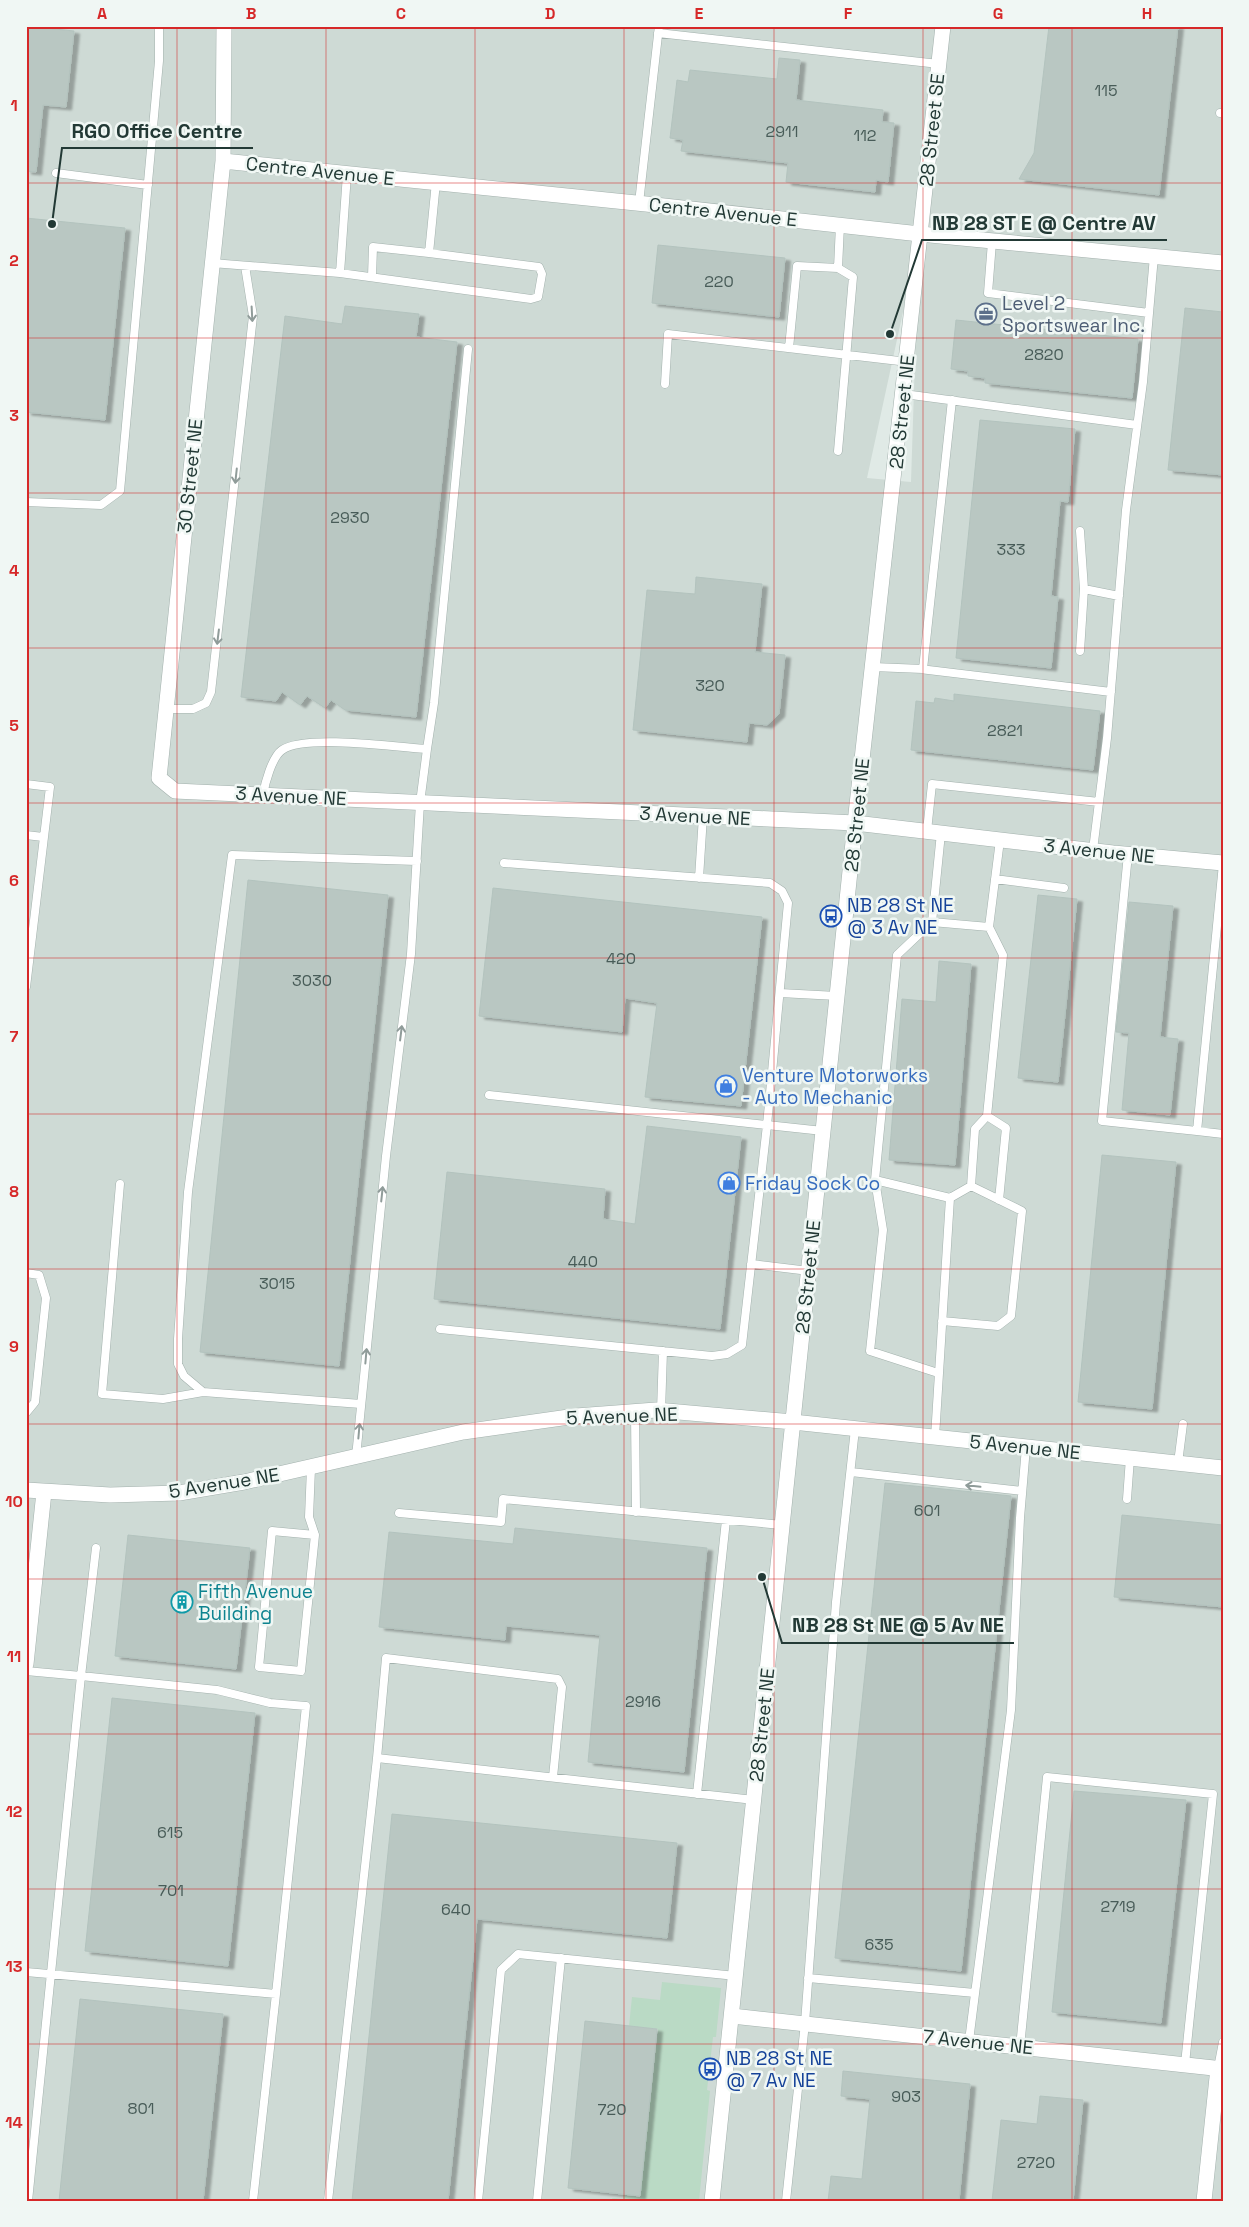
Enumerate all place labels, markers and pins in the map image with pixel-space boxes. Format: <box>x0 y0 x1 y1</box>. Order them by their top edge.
callout: RGO Office Centre <box>62 113 253 148</box>
callout: NB 28 ST E @ Centre AV <box>922 205 1167 240</box>
place label: Level 2 Sportswear Inc. <box>1002 291 1145 338</box>
office icon: Level 2 Sportswear Inc. <box>974 302 998 326</box>
place label: NB 28 St NE @ 3 Av NE <box>847 893 954 940</box>
bus stop icon: NB 28 St NE @ 3 Av NE <box>819 904 843 928</box>
place label: Venture Motorworks - Auto Mechanic <box>742 1063 928 1110</box>
shop icon: Venture Motorworks - Auto Mechanic <box>714 1074 738 1098</box>
shop icon: Friday Sock Co <box>717 1171 741 1195</box>
place label: Friday Sock Co <box>745 1171 880 1196</box>
place label: Fifth Avenue Building <box>198 1579 313 1626</box>
building icon: Fifth Avenue Building <box>170 1590 194 1614</box>
callout: NB 28 St NE @ 5 Av NE <box>782 1608 1014 1643</box>
place label: NB 28 St NE @ 7 Av NE <box>726 2046 833 2093</box>
bus stop icon: NB 28 St NE @ 7 Av NE <box>698 2057 722 2081</box>

